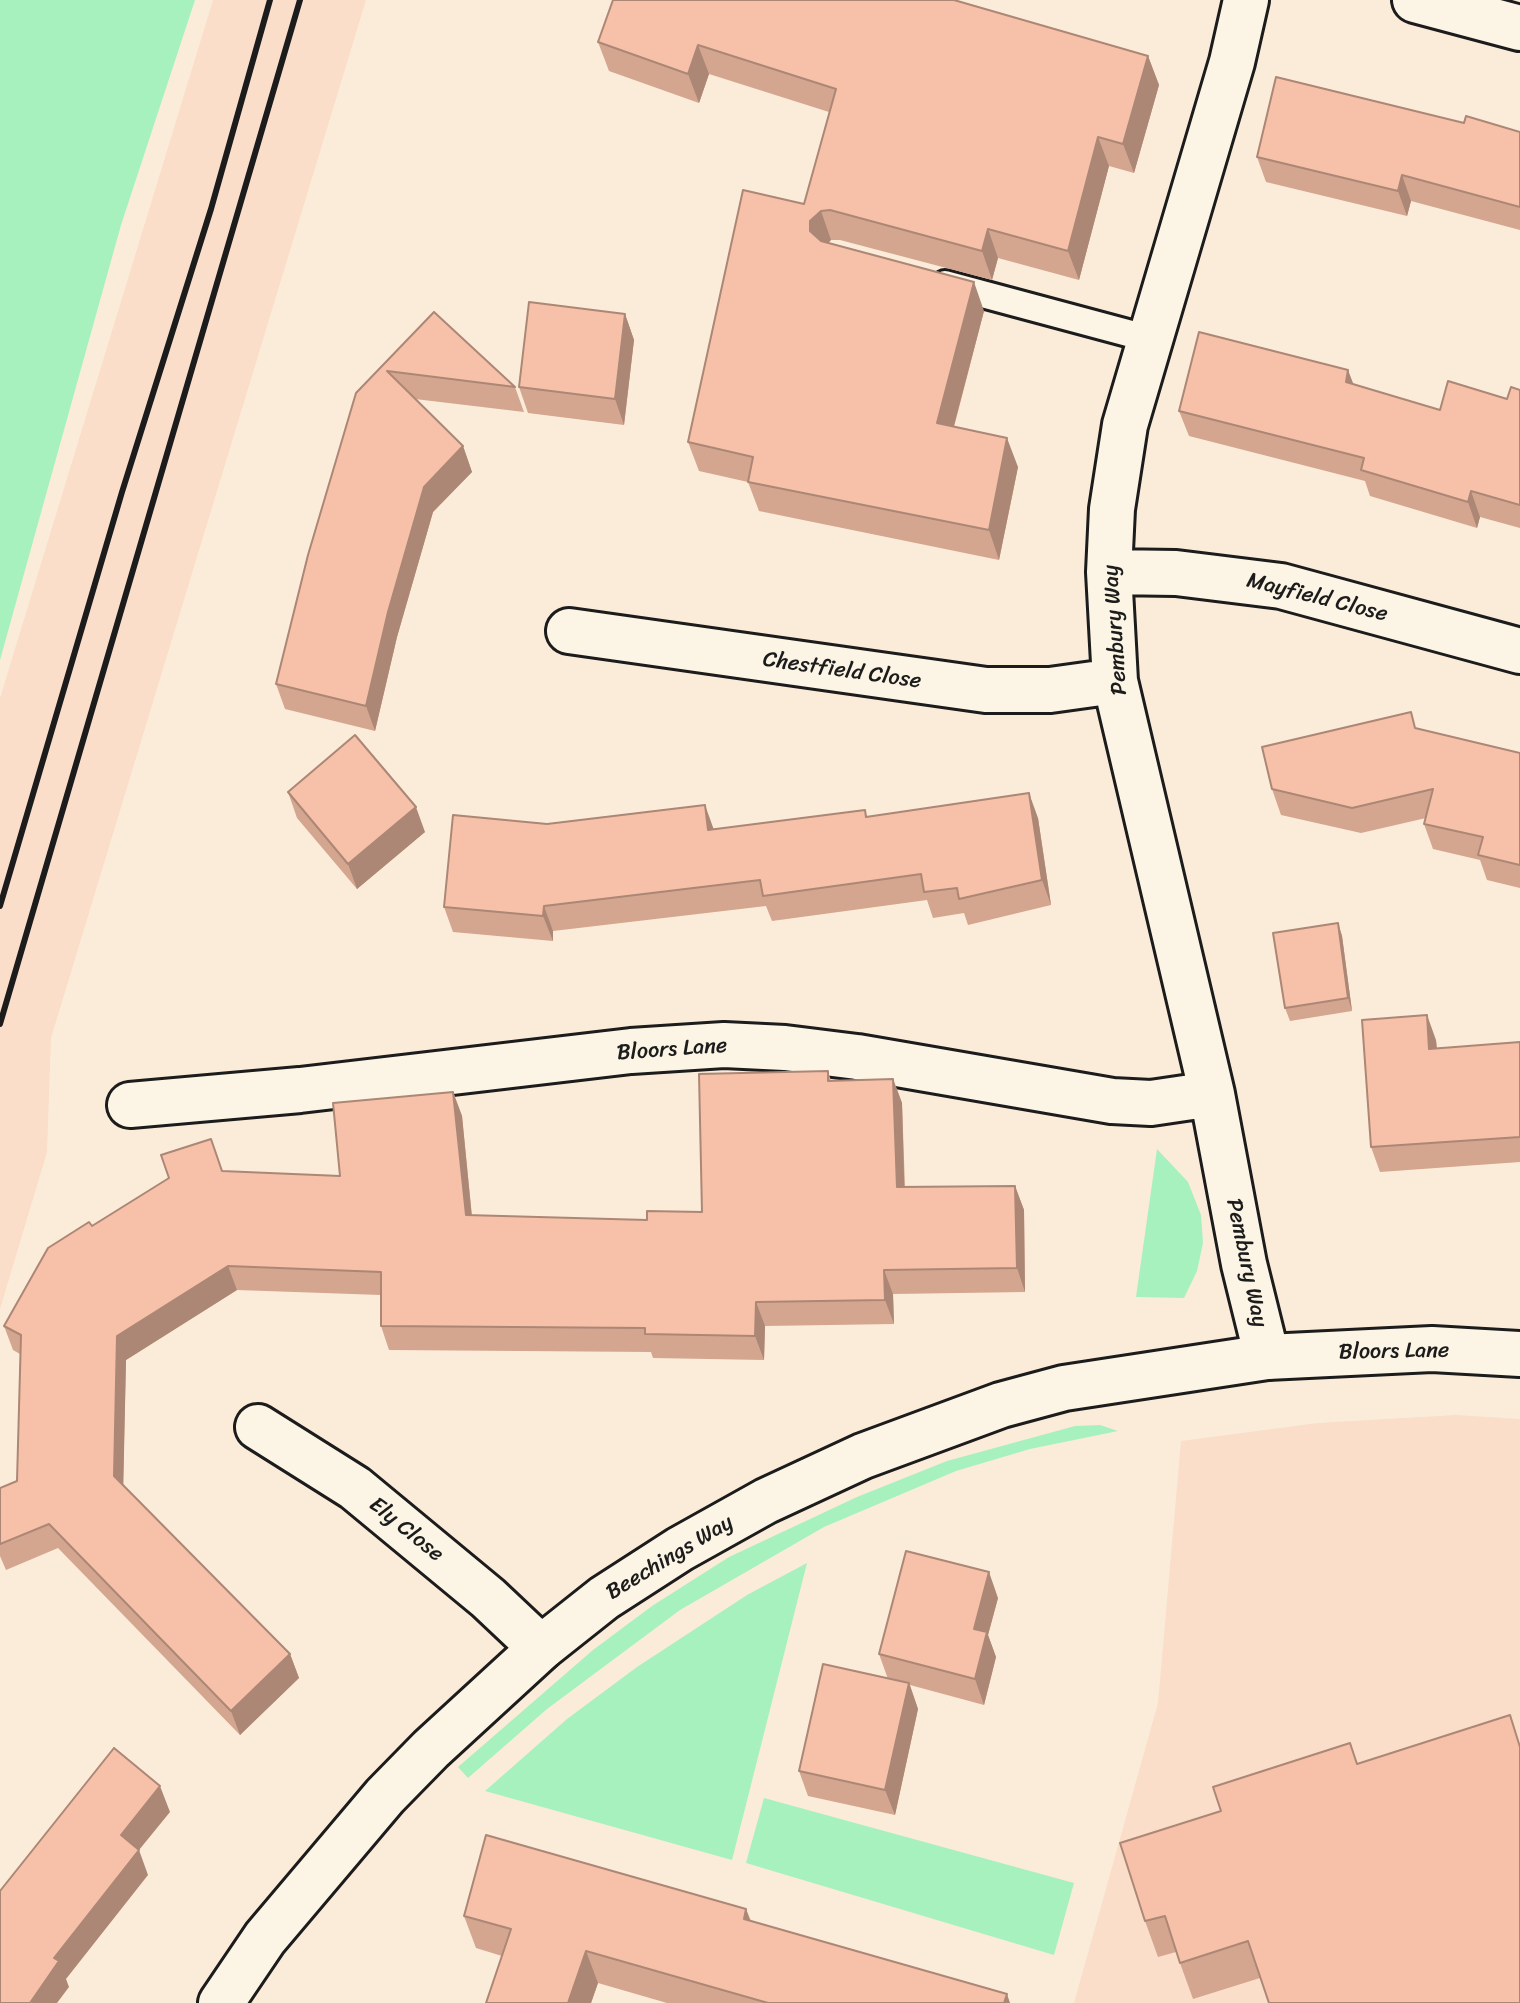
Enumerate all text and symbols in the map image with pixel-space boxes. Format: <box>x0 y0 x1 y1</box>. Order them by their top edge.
street label: Pembury Way <box>1098 564 1134 696</box>
street label: Mayfield Close <box>1244 568 1390 628</box>
street label: Chestfield Close <box>761 647 923 695</box>
street label: Bloors Lane <box>616 1033 728 1067</box>
street label: Pembury Way <box>1220 1196 1272 1330</box>
street label: Bloors Lane <box>1338 1338 1450 1366</box>
street label: Ely Close <box>363 1492 449 1568</box>
street label: Beechings Way <box>602 1510 738 1606</box>

